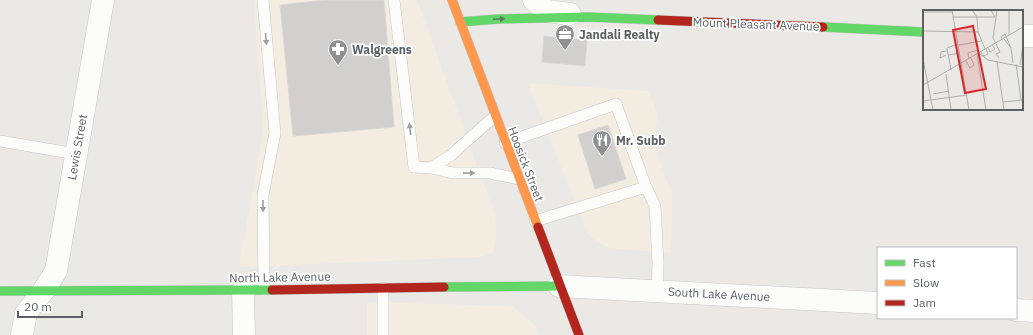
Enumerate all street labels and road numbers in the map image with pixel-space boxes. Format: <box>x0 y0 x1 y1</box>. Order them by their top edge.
street label: Mount Pleasant Avenue <box>692 14 820 34</box>
street label: Lewis Street <box>64 113 90 181</box>
street label: Hoosick Street <box>505 124 547 204</box>
street label: North Lake Avenue <box>229 269 331 285</box>
street label: South Lake Avenue <box>667 284 771 304</box>

